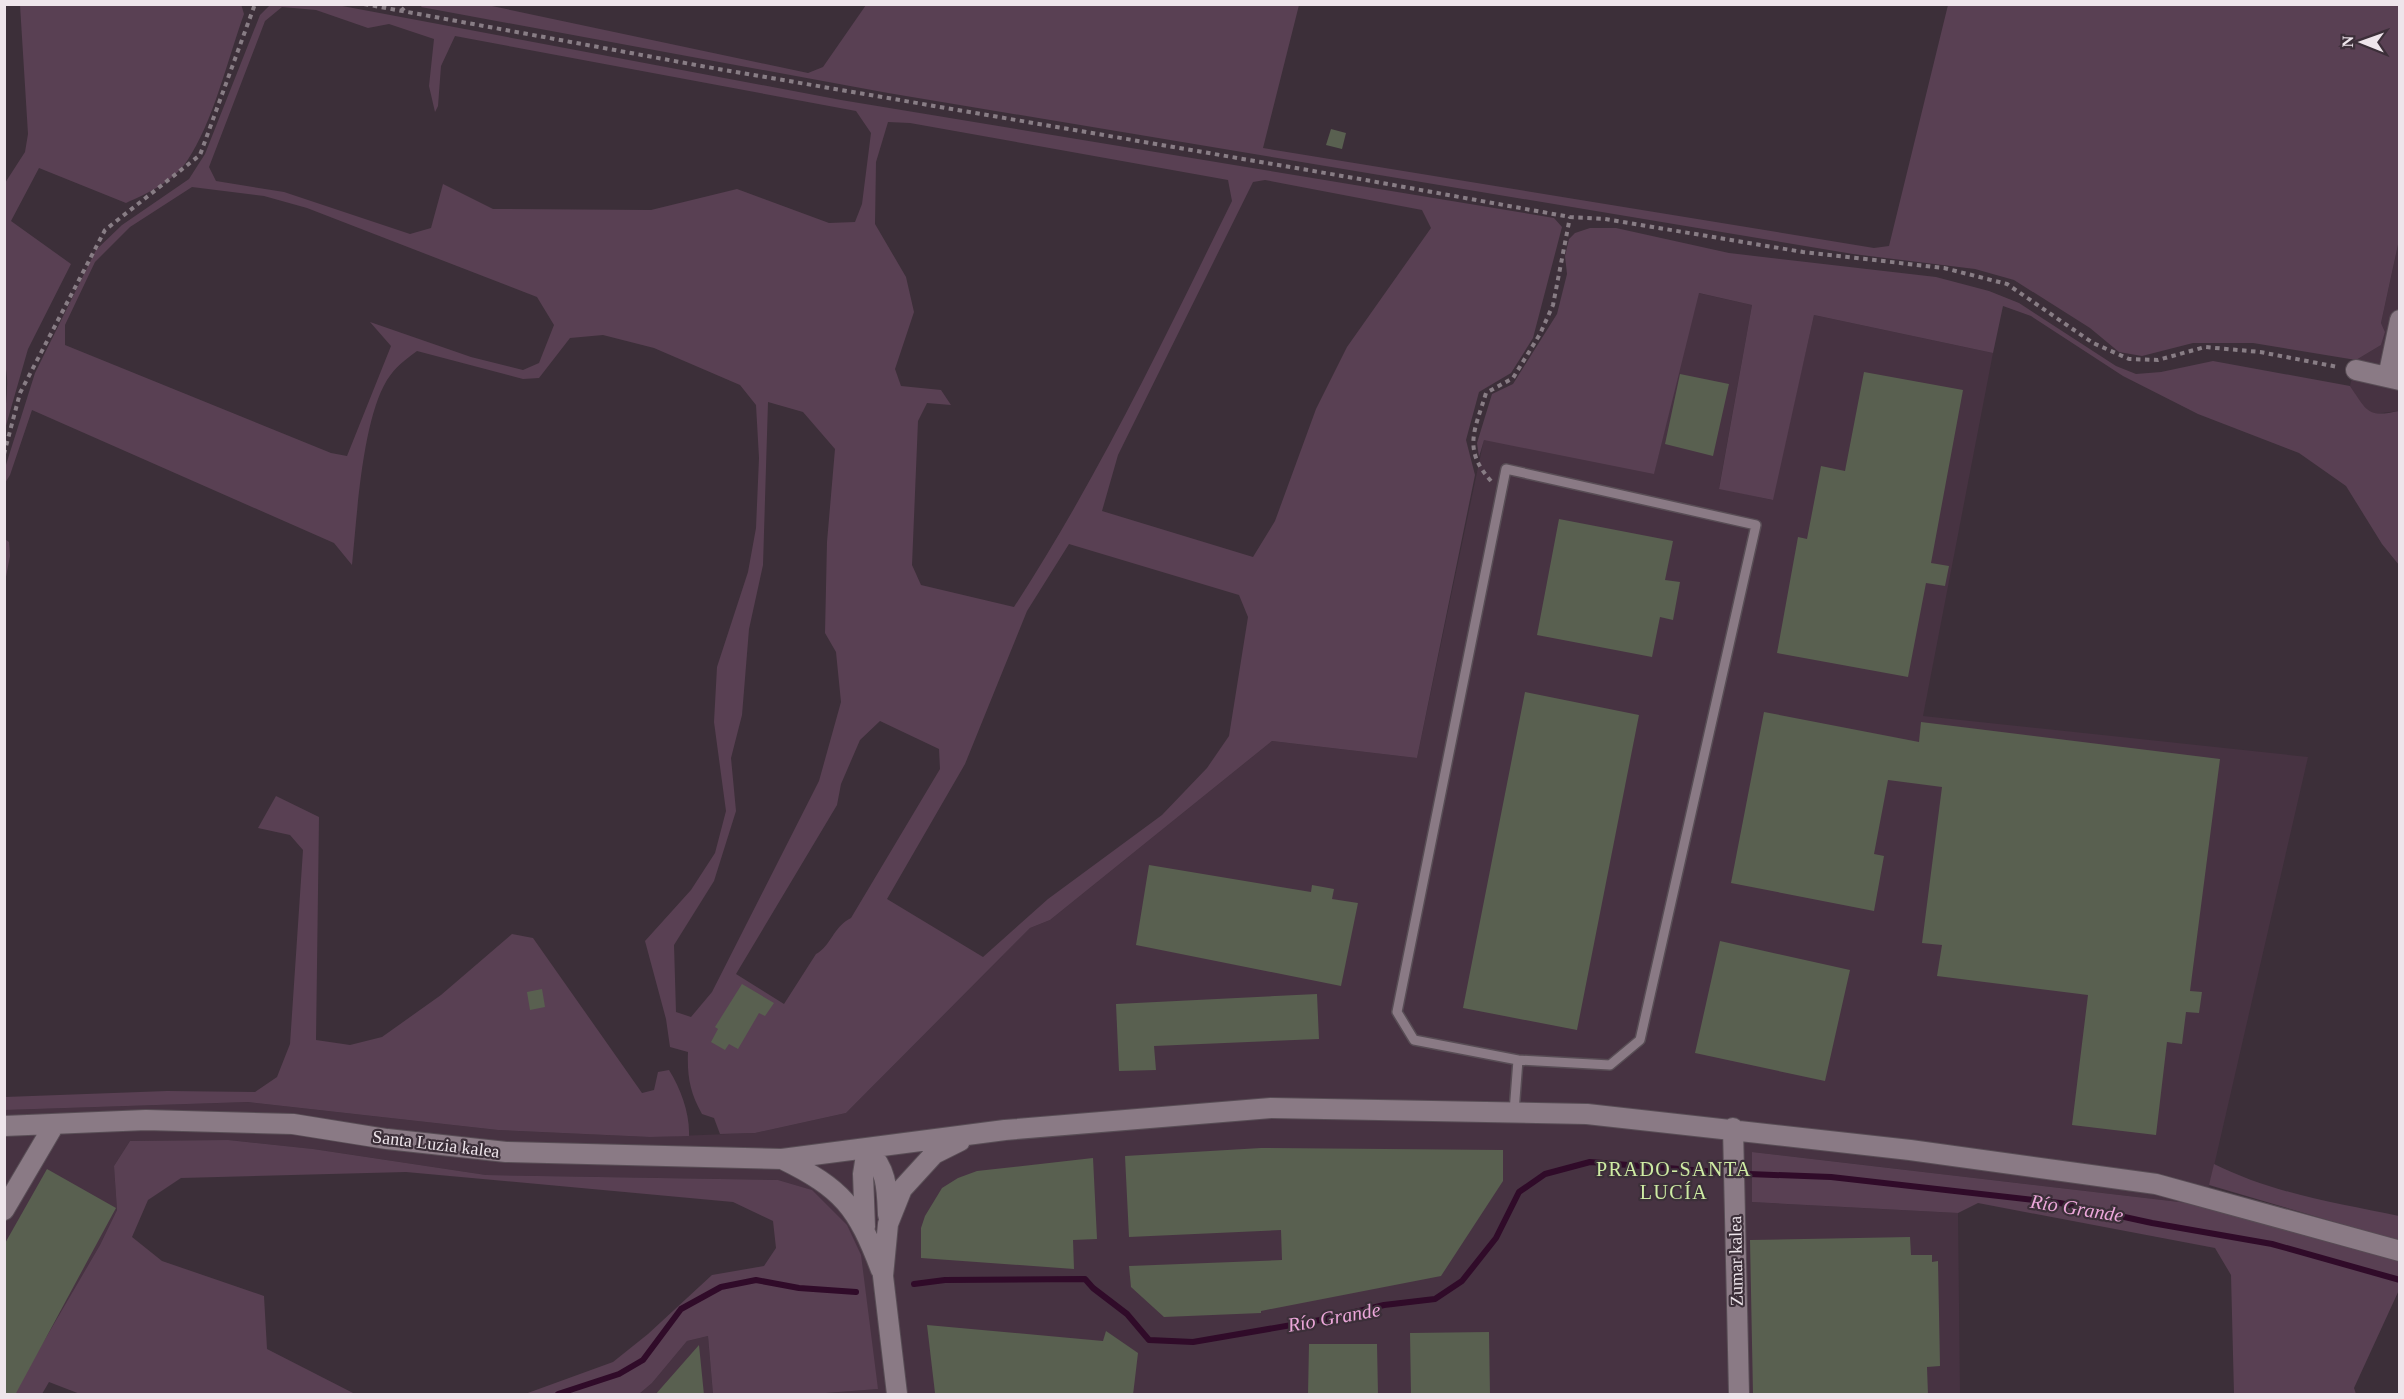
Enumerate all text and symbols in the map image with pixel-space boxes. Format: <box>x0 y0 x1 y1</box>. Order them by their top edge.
north arrow <box>2332 12 2392 72</box>
text: N <box>2339 35 2356 48</box>
street label: Santa Luzia kalea <box>371 1126 501 1162</box>
district label: PRADO-SANTA LUCÍA <box>1596 1158 1752 1203</box>
water label: Río Grande <box>2028 1190 2125 1226</box>
street label: Zumar kalea <box>1725 1216 1747 1306</box>
water label: Río Grande <box>1285 1298 1382 1336</box>

